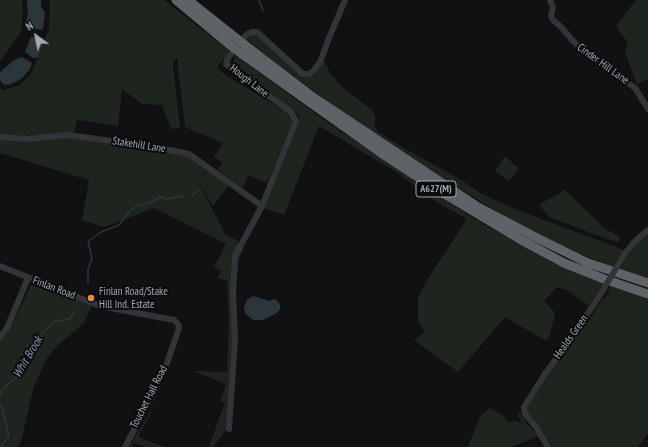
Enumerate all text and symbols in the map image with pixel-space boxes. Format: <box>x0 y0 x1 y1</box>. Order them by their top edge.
north arrow <box>16 16 56 56</box>
text: N <box>23 18 36 33</box>
street label: Cinder Hill Lane <box>575 41 631 87</box>
street label: Hough Lane <box>227 62 271 100</box>
street label: Stakehill Lane <box>111 134 167 156</box>
road number: A627(M) <box>416 181 456 197</box>
street label: Finlan Road <box>31 274 77 302</box>
place label: Finlan Road/Stake Hill Ind. Estate <box>99 285 168 311</box>
marker: Finlan Road/Stake Hill Ind. Estate <box>86 293 96 303</box>
street label: Healds Green <box>551 313 591 361</box>
water label: Whit Brook <box>10 334 46 380</box>
street label: Touchet Hall Road <box>128 363 170 431</box>

